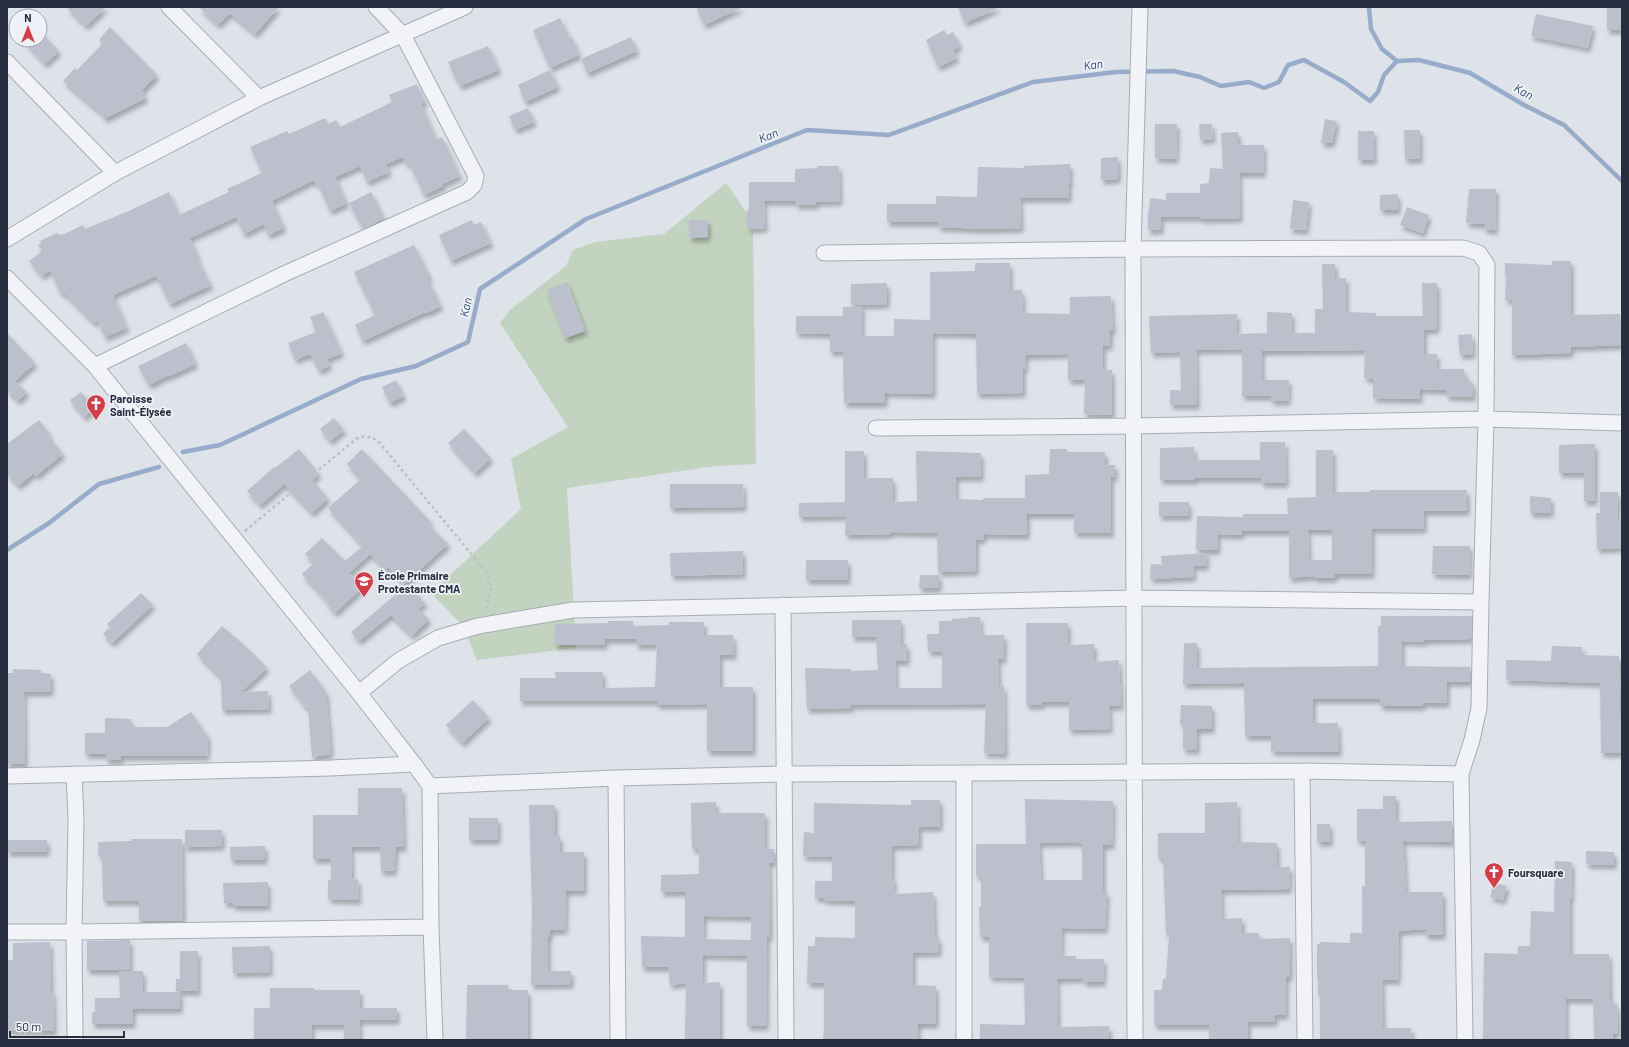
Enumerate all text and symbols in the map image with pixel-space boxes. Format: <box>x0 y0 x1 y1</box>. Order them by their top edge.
north arrow <box>8 8 48 48</box>
text: N <box>24 11 32 24</box>
water label: Kan <box>1082 56 1104 72</box>
water label: Kan <box>1512 80 1536 102</box>
water label: Kan <box>756 125 780 145</box>
water label: Kan <box>456 296 474 318</box>
place label: Paroisse Saint-Élysée <box>110 392 171 418</box>
church icon: Paroisse Saint-Élysée <box>85 393 107 421</box>
place label: École Primaire Protestante CMA <box>378 569 461 595</box>
school or university icon: École Primaire Protestante CMA <box>353 570 375 598</box>
church icon: Foursquare <box>1483 861 1505 889</box>
place label: Foursquare <box>1508 866 1563 879</box>
scale bar <box>10 1013 124 1039</box>
text: 50 m <box>16 1019 41 1033</box>

